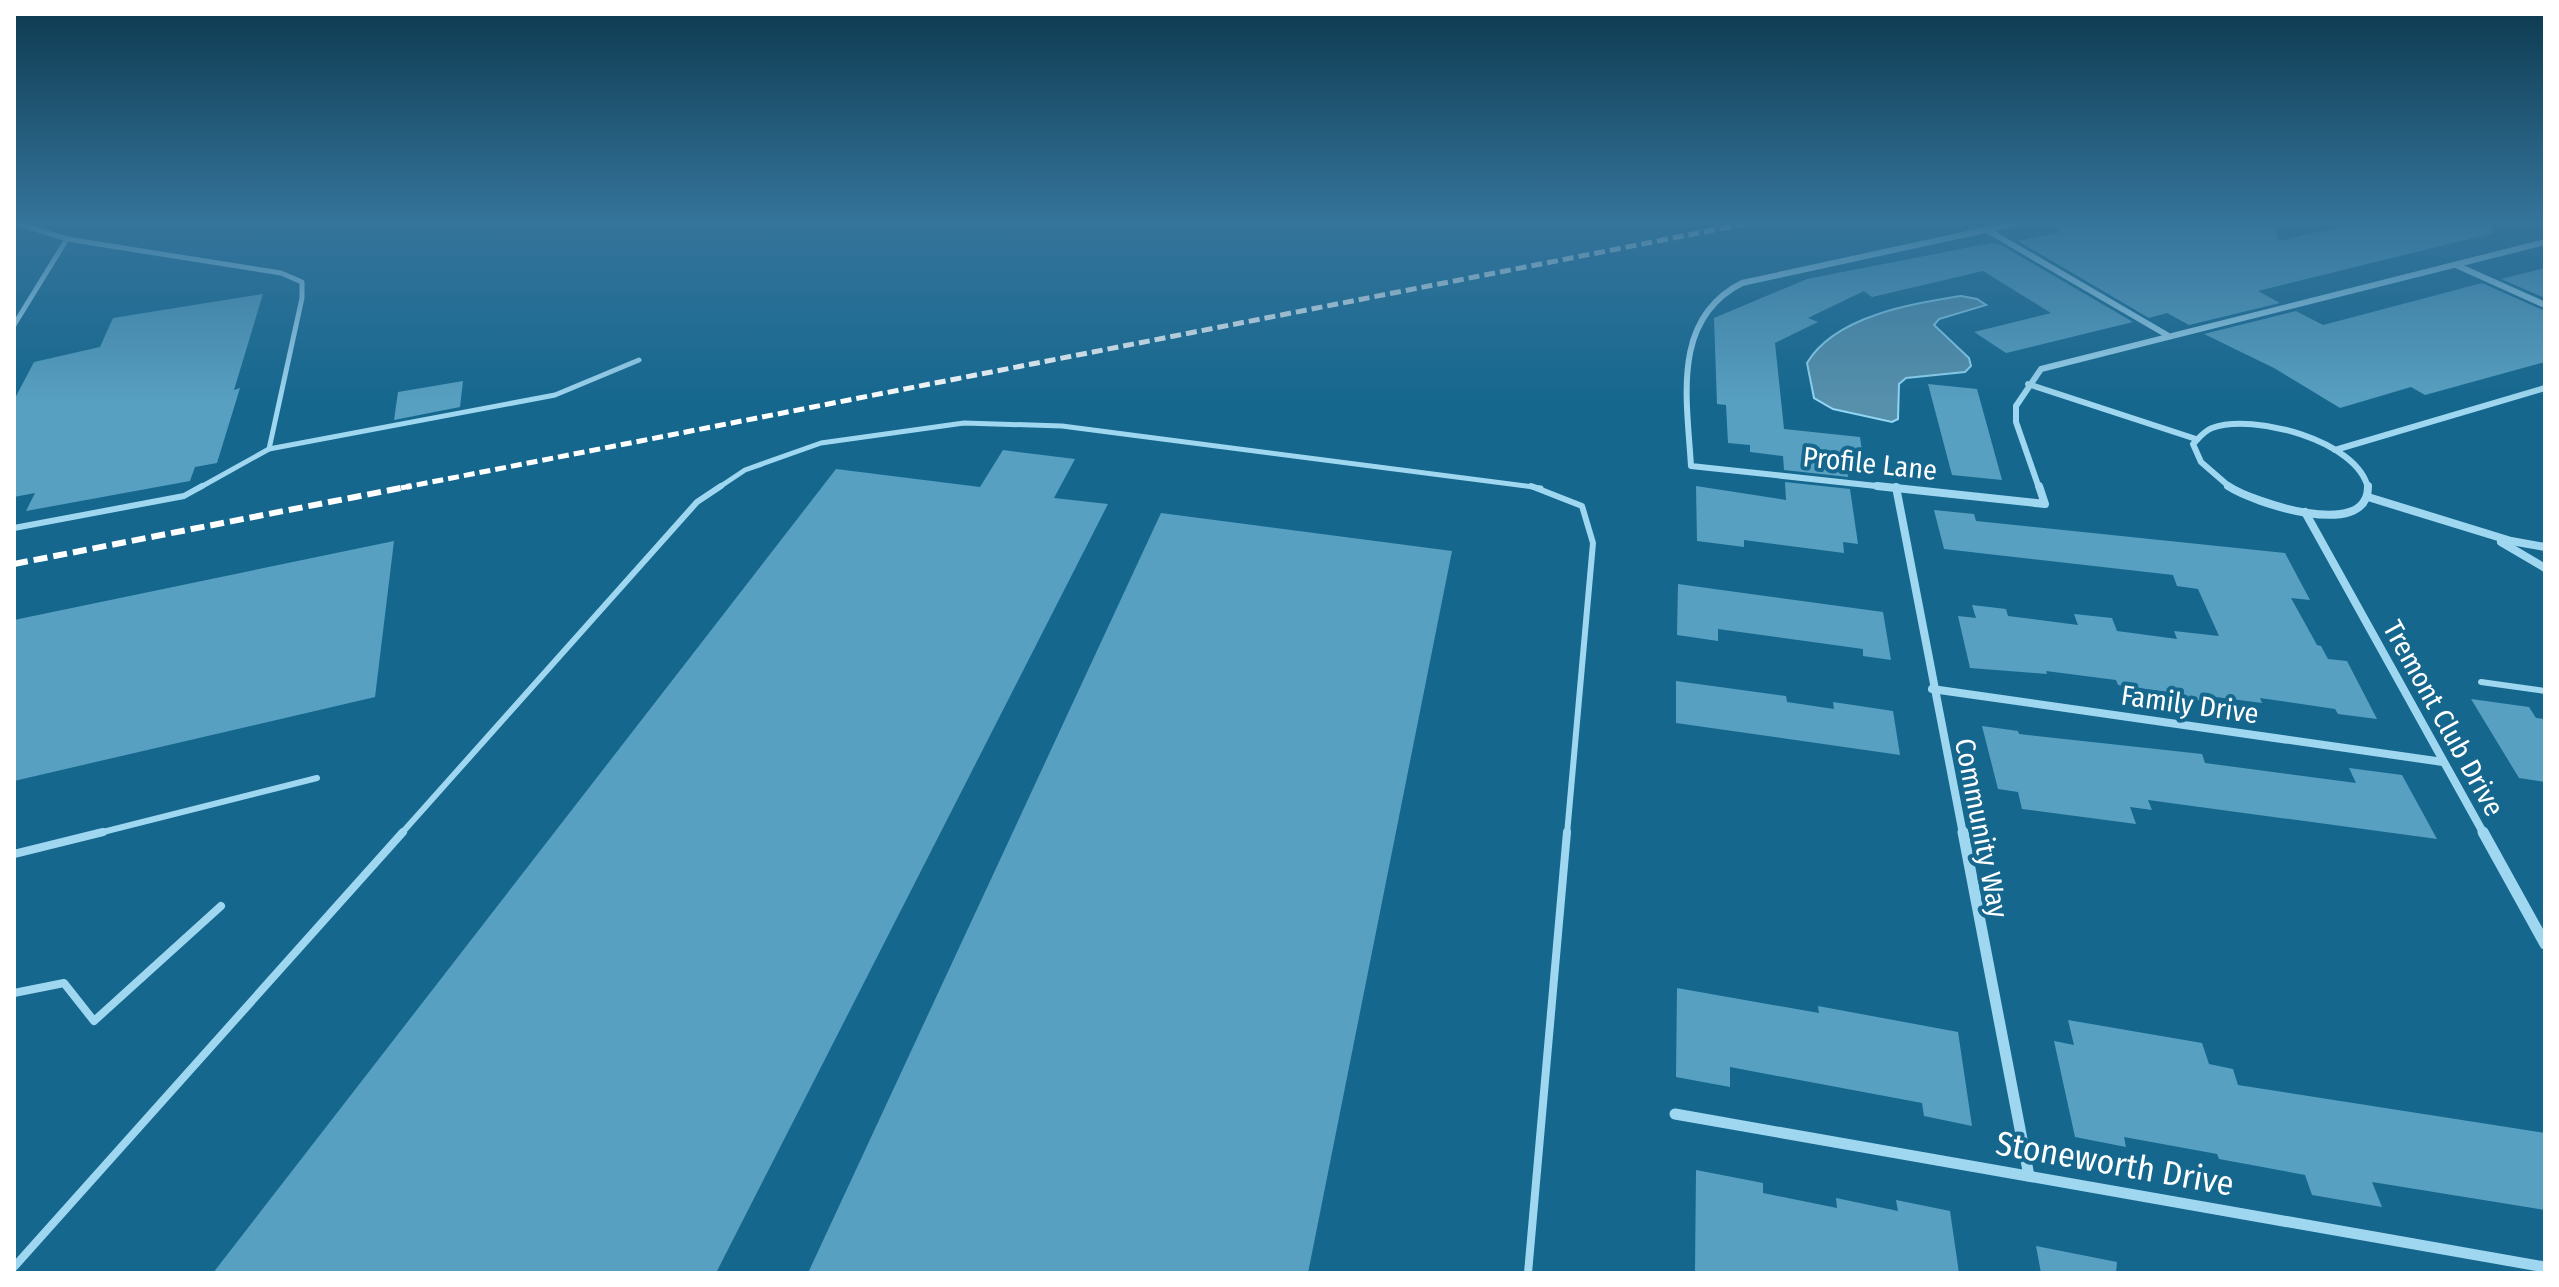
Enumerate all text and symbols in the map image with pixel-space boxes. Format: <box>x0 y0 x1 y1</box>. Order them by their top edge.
street label: Profile Lane <box>1801 440 1939 487</box>
street label: Tremont Club Drive <box>2376 615 2511 822</box>
street label: Family Drive <box>2119 679 2261 730</box>
street label: Community Way <box>1948 736 2015 921</box>
street label: Stoneworth Drive <box>1993 1122 2237 1205</box>

